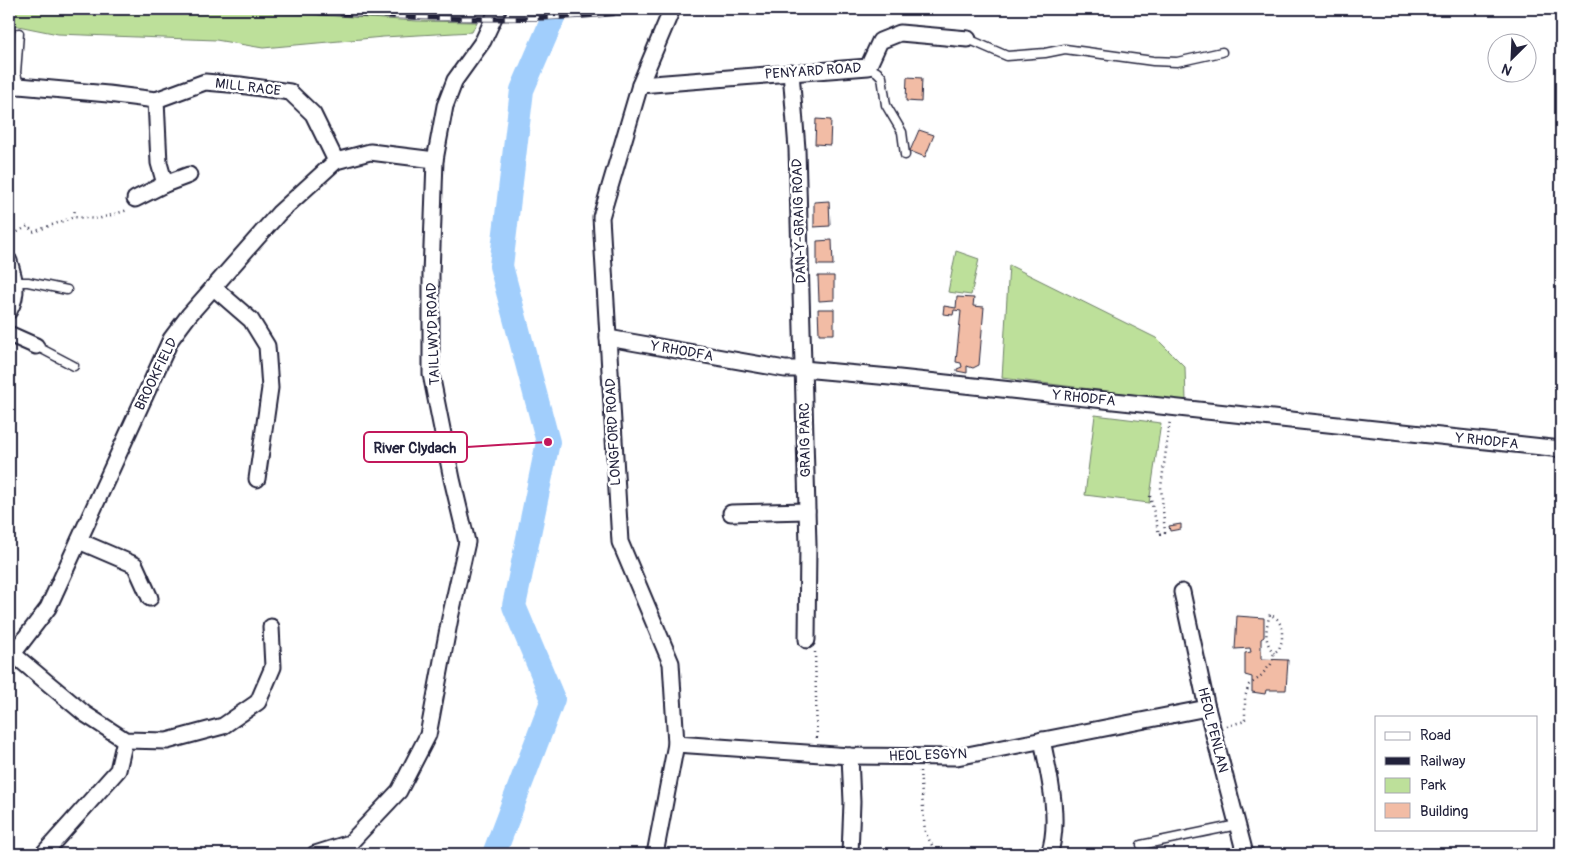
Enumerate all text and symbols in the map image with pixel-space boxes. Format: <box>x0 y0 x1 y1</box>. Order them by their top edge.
north arrow <box>1488 32 1538 82</box>
street label: PENYARD ROAD <box>764 59 862 83</box>
text: N <box>1499 60 1515 79</box>
street label: MILL RACE <box>214 75 282 99</box>
street label: DAN-Y-GRAIG ROAD <box>788 158 810 284</box>
street label: TAILLWYD ROAD <box>423 282 443 386</box>
street label: BROOKFIELD <box>131 335 181 413</box>
street label: Y RHODFA <box>648 337 715 365</box>
street label: LONGFORD ROAD <box>602 378 624 486</box>
street label: Y RHODFA <box>1051 386 1116 410</box>
street label: GRAIG PARC <box>796 402 814 478</box>
street label: Y RHODFA <box>1454 429 1519 453</box>
callout: River Clydach <box>364 432 467 462</box>
text: River Clydach <box>374 439 456 458</box>
street label: HEOL PENLAN <box>1194 686 1232 774</box>
legend <box>1375 716 1538 830</box>
text: Road <box>1420 726 1451 745</box>
street label: HEOL ESGYN <box>889 745 967 765</box>
text: Railway <box>1420 752 1466 771</box>
text: Park <box>1420 776 1447 795</box>
text: Building <box>1420 802 1468 821</box>

